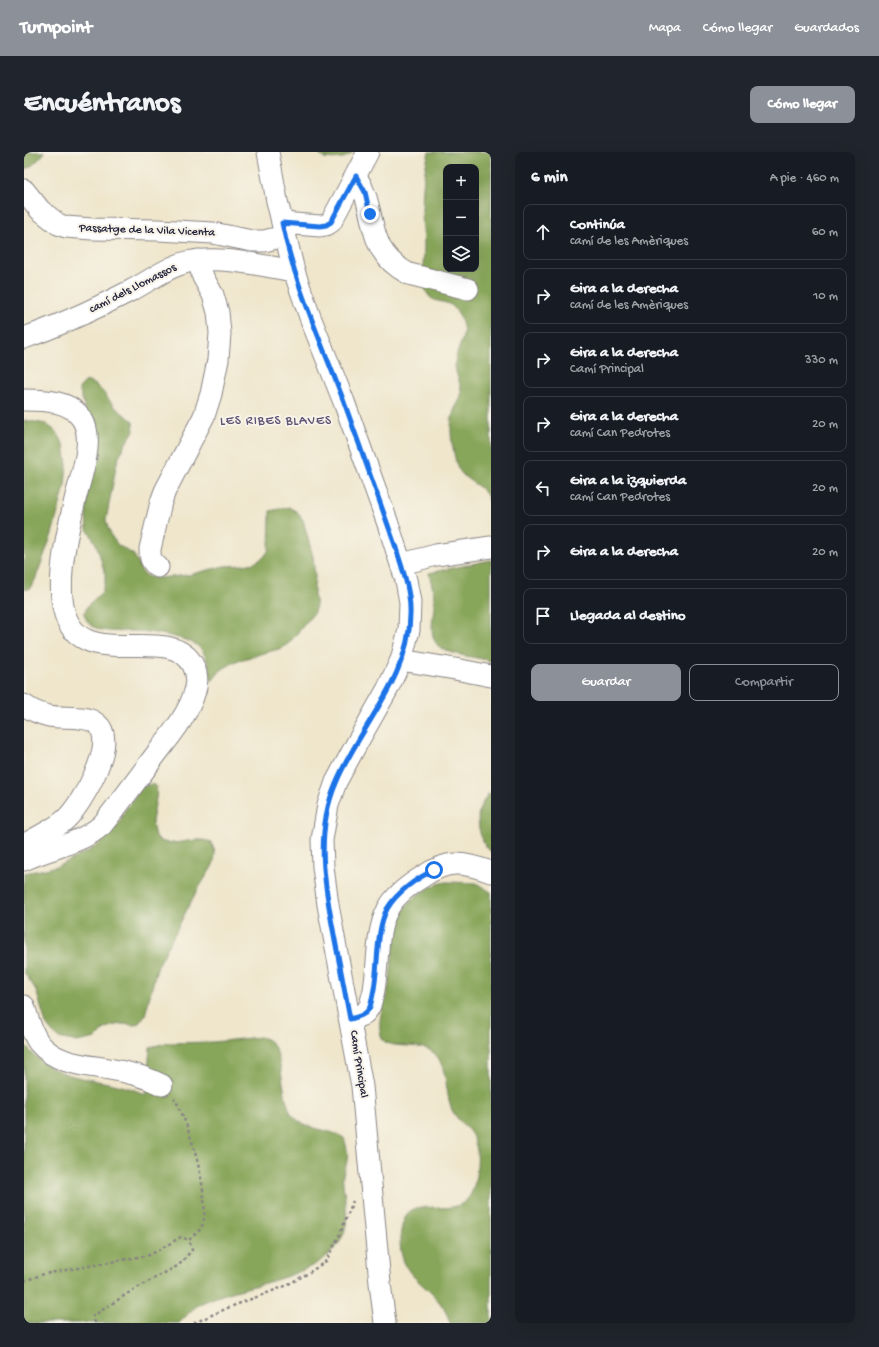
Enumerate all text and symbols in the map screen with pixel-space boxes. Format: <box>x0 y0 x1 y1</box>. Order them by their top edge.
text: Turnpoint <box>20 17 92 40</box>
text: Mapa <box>649 20 681 37</box>
text: Cómo llegar <box>703 20 772 37</box>
text: Guardados <box>794 20 859 37</box>
button: Cómo llegar <box>750 86 855 123</box>
text: Encuéntranos <box>24 88 180 121</box>
map controls <box>443 164 479 272</box>
button: + <box>443 164 479 200</box>
text: 6 min <box>531 168 567 188</box>
text: A pie · 460 m <box>770 171 839 186</box>
button: − <box>443 200 479 236</box>
route end <box>361 205 379 223</box>
text: Continúa <box>570 216 625 234</box>
icon: ahead <box>532 221 554 243</box>
street label: Passatge de la Vila Vicenta <box>78 222 216 240</box>
text: 60 m <box>812 225 838 240</box>
text: camí de les Amèriques <box>570 234 688 249</box>
button: layers <box>443 236 479 272</box>
street label: camí dels Llomassos <box>87 261 179 317</box>
text: Gira a la derecha <box>570 280 678 298</box>
icon: right <box>532 285 554 307</box>
text: 10 m <box>813 289 838 304</box>
text: camí de les Amèriques <box>570 298 688 313</box>
text: Gira a la derecha <box>570 344 678 362</box>
icon: right <box>532 349 554 371</box>
text: 330 m <box>805 353 838 368</box>
text: Camí Principal <box>570 362 644 377</box>
text: Gira a la derecha <box>570 408 678 426</box>
icon: right <box>532 413 554 435</box>
district label: LES RIBES BLAVES <box>220 414 332 429</box>
text: 20 m <box>812 417 838 432</box>
text: camí Can Pedrotes <box>570 426 670 441</box>
text: Gira a la izquierda <box>570 472 686 490</box>
icon: left <box>532 477 554 499</box>
text: 20 m <box>812 481 838 496</box>
text: camí Can Pedrotes <box>570 490 670 505</box>
icon: right <box>532 541 554 563</box>
text: Gira a la derecha <box>570 543 678 561</box>
text: 20 m <box>812 545 838 560</box>
icon: arrive <box>532 605 554 627</box>
text: Llegada al destino <box>570 607 686 625</box>
button: Guardar <box>531 664 681 701</box>
button: Compartir <box>689 664 839 701</box>
route start <box>425 861 443 879</box>
street label: Camí Principal <box>346 1029 370 1099</box>

